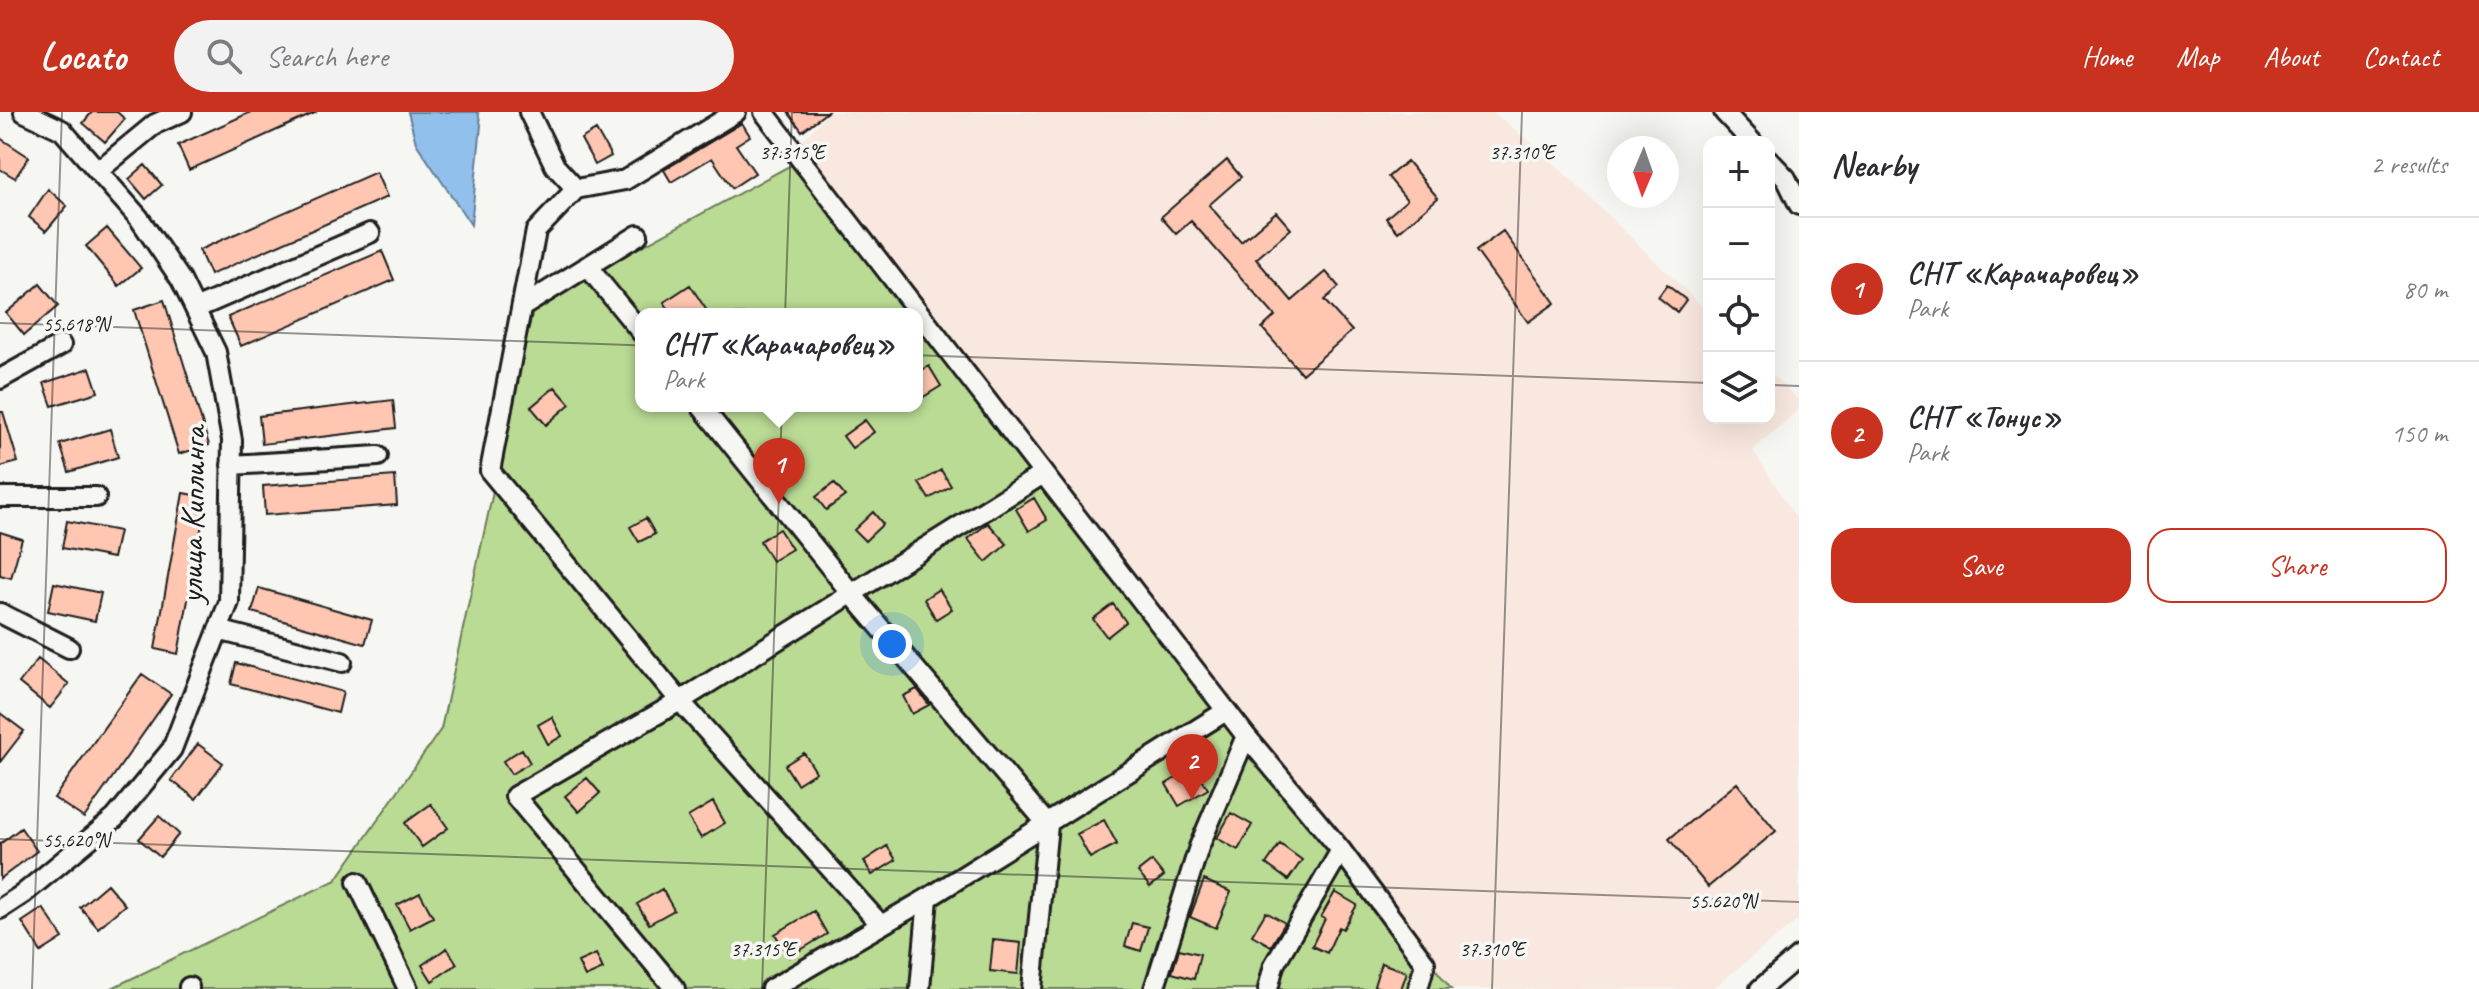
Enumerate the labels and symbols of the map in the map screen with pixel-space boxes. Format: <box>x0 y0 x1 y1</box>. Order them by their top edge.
north arrow <box>1607 136 1679 208</box>
text: 37.315°E <box>759 140 827 165</box>
text: 37.310°E <box>1489 140 1557 165</box>
text: 55.618°N <box>43 312 112 337</box>
street label: улица Киплинга <box>169 423 215 606</box>
pin: 1 <box>753 438 805 504</box>
your location <box>872 624 912 664</box>
pin: 2 <box>1166 734 1218 800</box>
text: 55.620°N <box>43 828 112 853</box>
text: 55.620°N <box>1690 889 1759 914</box>
text: 37.315°E <box>730 937 798 962</box>
text: 37.310°E <box>1459 937 1527 962</box>

